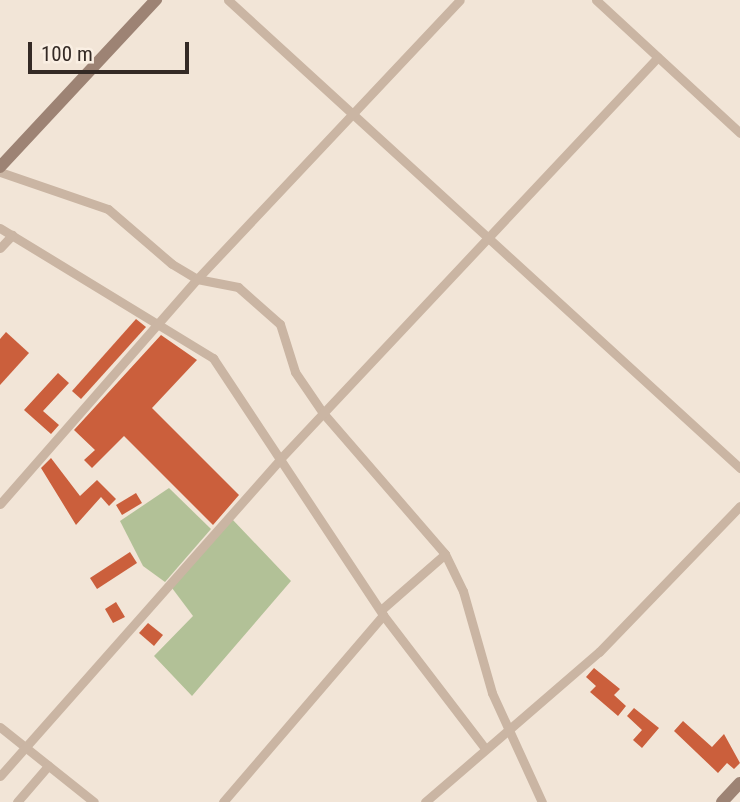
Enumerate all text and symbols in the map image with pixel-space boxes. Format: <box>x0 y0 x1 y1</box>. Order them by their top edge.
scale bar <box>32 28 192 72</box>
text: 100 m <box>41 42 93 66</box>

